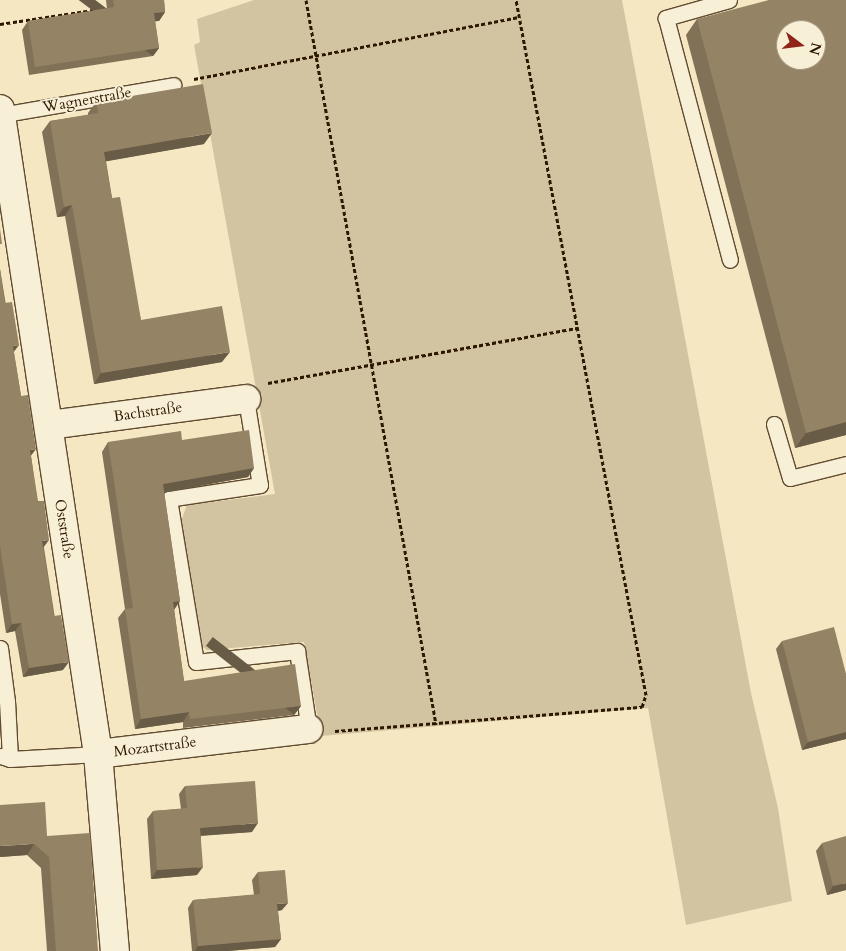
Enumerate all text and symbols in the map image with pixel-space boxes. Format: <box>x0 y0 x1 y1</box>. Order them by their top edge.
north arrow <box>776 20 826 70</box>
text: N <box>804 40 826 57</box>
street label: Wagnerstraße <box>41 83 133 117</box>
street label: Bachstraße <box>112 398 184 426</box>
street label: Oststraße <box>50 498 78 560</box>
street label: Mozartstraße <box>113 733 197 761</box>

